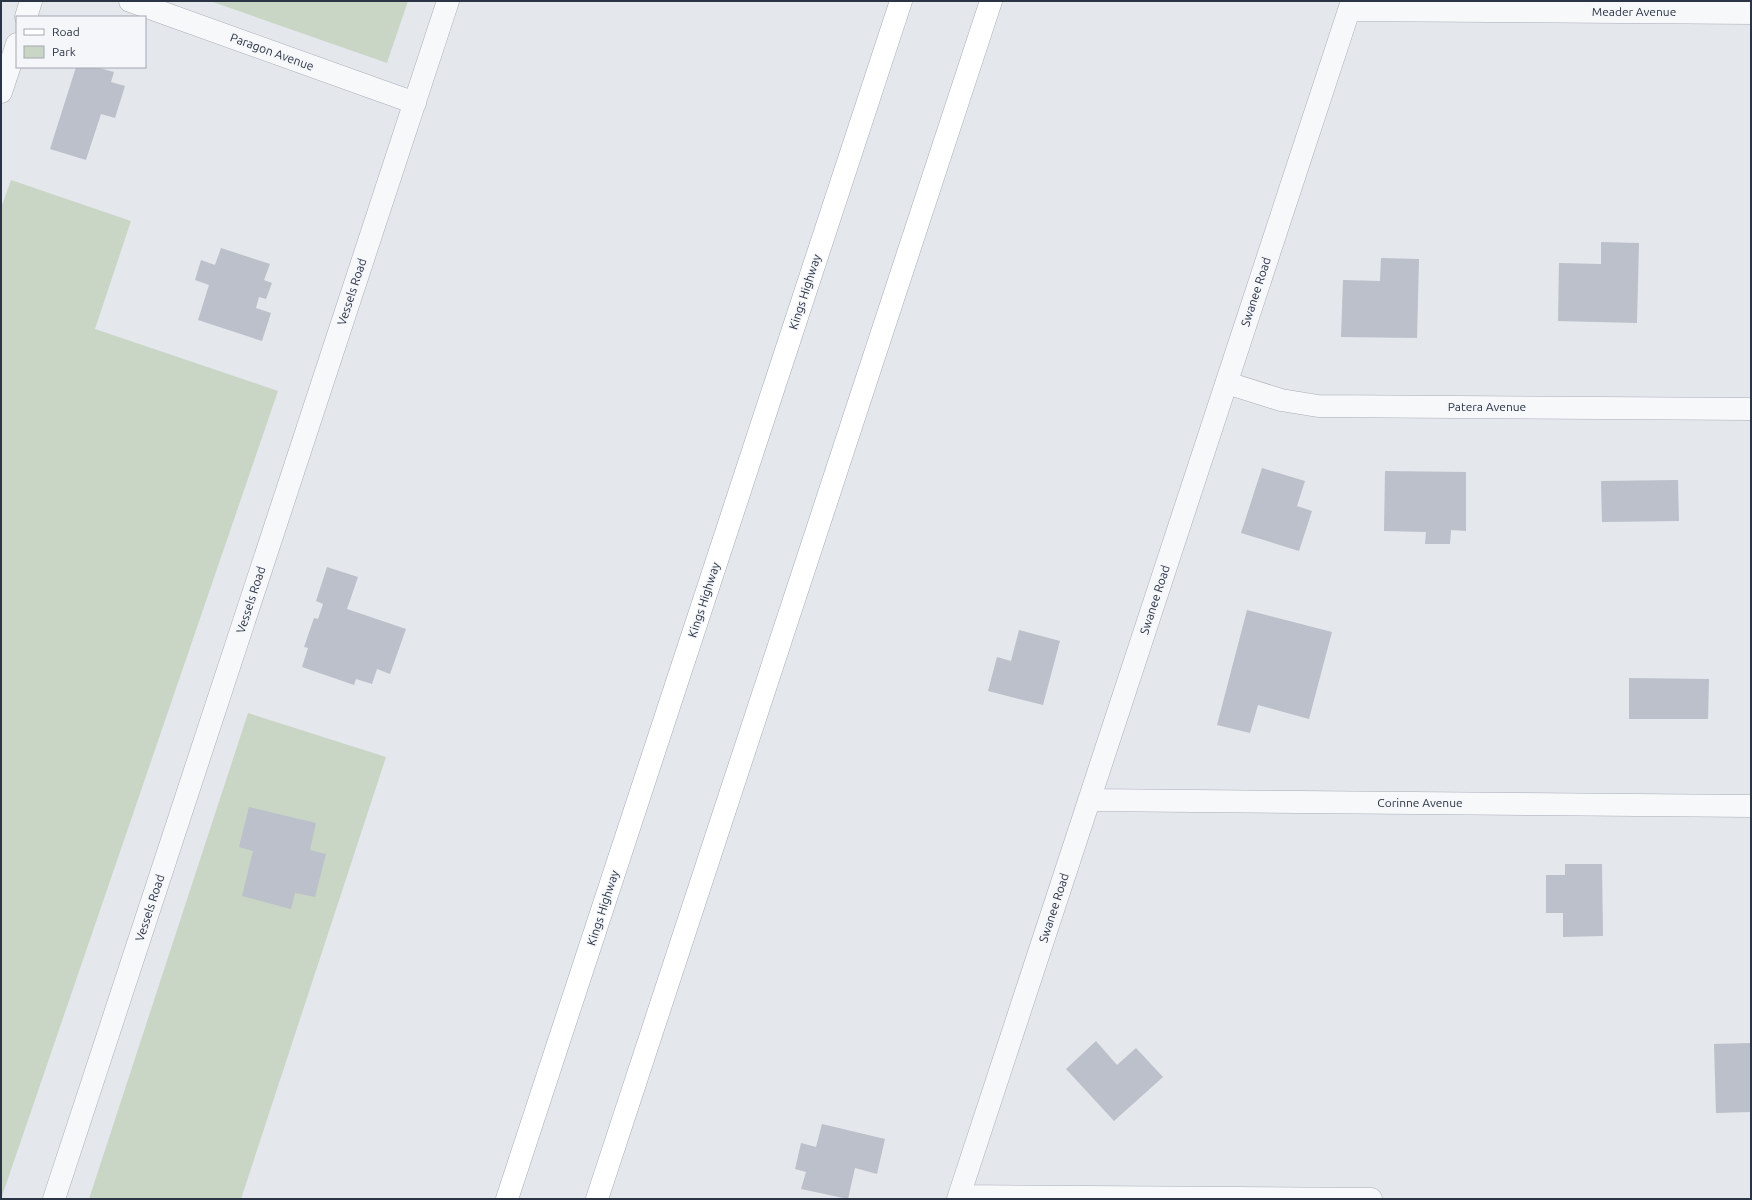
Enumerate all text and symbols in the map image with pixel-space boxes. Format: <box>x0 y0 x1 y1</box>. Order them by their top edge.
street label: Meader Avenue <box>1592 5 1676 18</box>
legend <box>16 16 146 68</box>
text: Road <box>52 25 80 38</box>
street label: Paragon Avenue <box>229 30 316 73</box>
text: Park <box>52 45 76 58</box>
street label: Kings Highway <box>786 252 823 331</box>
street label: Swanee Road <box>1238 255 1273 328</box>
street label: Vessels Road <box>335 257 368 327</box>
street label: Patera Avenue <box>1448 400 1526 413</box>
street label: Kings Highway <box>685 560 722 639</box>
street label: Swanee Road <box>1137 563 1172 636</box>
street label: Vessels Road <box>234 565 267 635</box>
street label: Corinne Avenue <box>1377 796 1463 809</box>
street label: Kings Highway <box>584 868 621 947</box>
street label: Swanee Road <box>1036 871 1071 944</box>
street label: Vessels Road <box>133 873 166 943</box>

